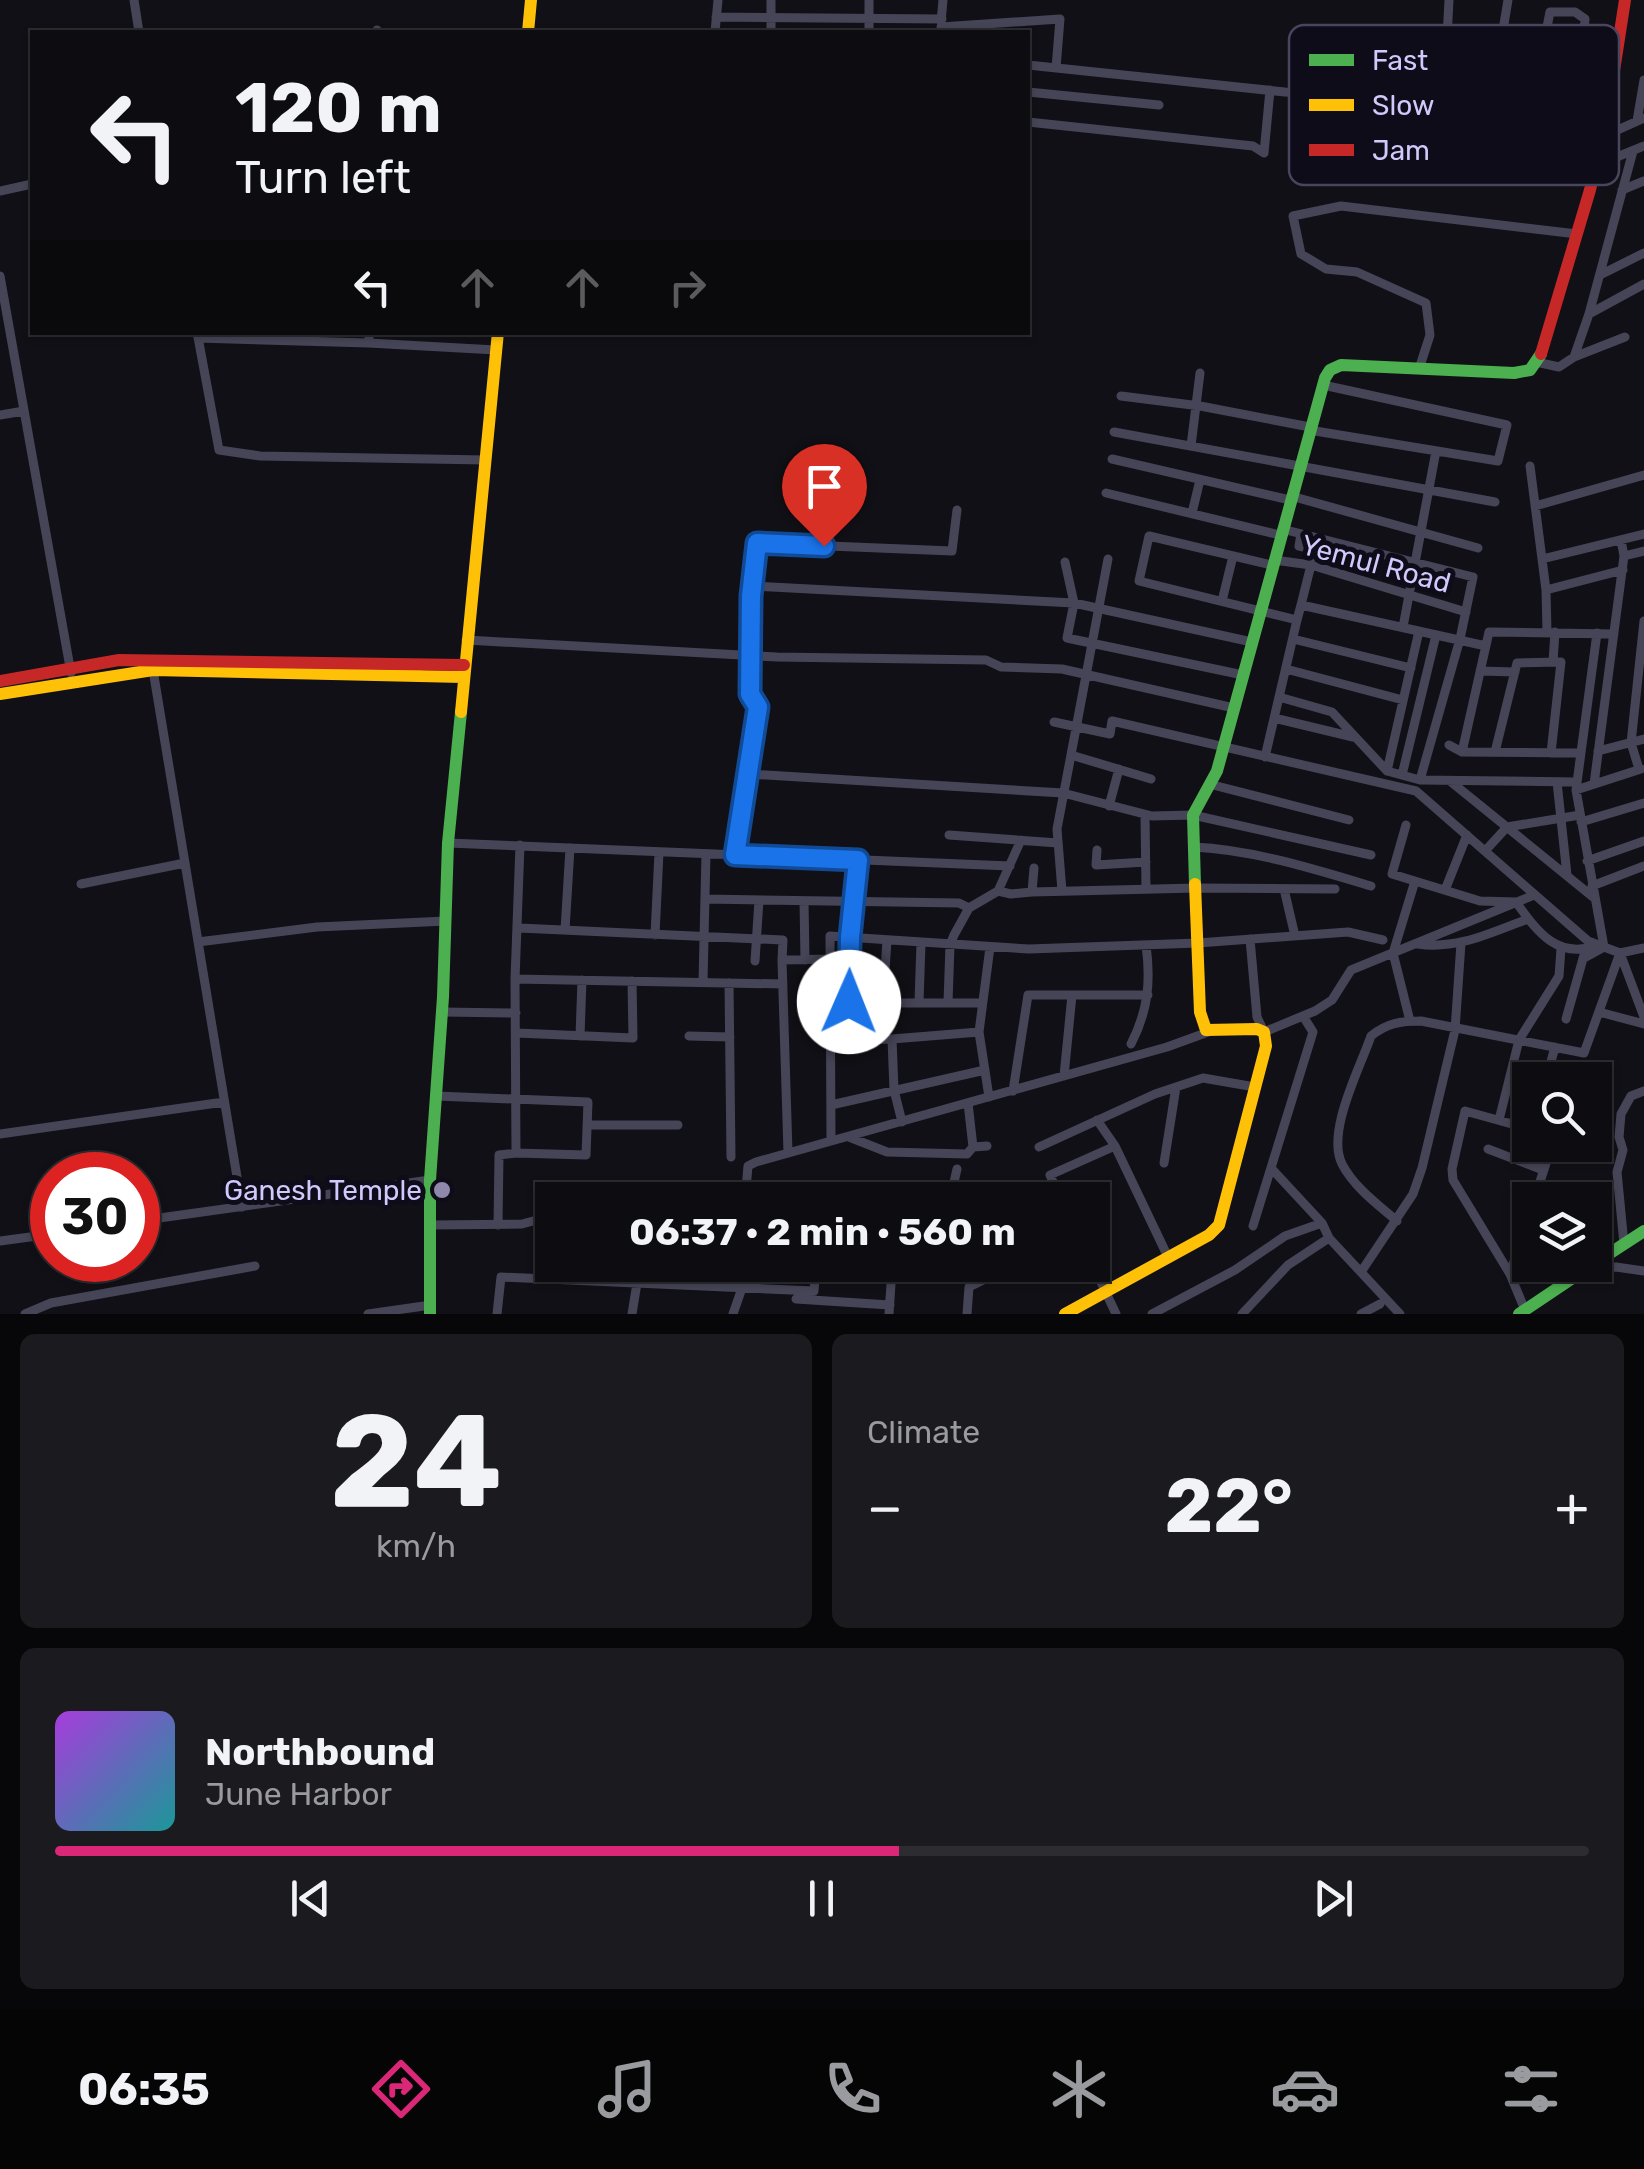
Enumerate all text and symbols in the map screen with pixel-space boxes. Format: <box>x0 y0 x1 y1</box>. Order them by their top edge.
legend <box>1289 25 1619 185</box>
text: Fast <box>1372 44 1428 77</box>
text: 120 m <box>235 67 442 150</box>
icon: left <box>70 70 200 200</box>
text: Slow <box>1372 89 1434 122</box>
text: Jam <box>1372 134 1430 167</box>
text: Turn left <box>235 151 411 204</box>
icon: left <box>345 260 400 315</box>
icon: ahead <box>450 260 505 315</box>
icon: ahead <box>555 260 610 315</box>
icon: right <box>660 260 715 315</box>
pin <box>782 444 867 547</box>
icon: arrive <box>797 459 852 514</box>
street label: Yemul Road <box>1298 528 1454 600</box>
position arrow <box>797 950 901 1054</box>
map controls <box>1512 1062 1612 1282</box>
button: search <box>1512 1062 1612 1162</box>
speed limit sign: 30 <box>30 1152 160 1282</box>
place label: Ganesh Temple <box>224 1174 422 1207</box>
marker: Ganesh Temple <box>431 1179 453 1201</box>
button: layers <box>1512 1182 1612 1282</box>
text: 06:37 · 2 min · 560 m <box>629 1209 1016 1255</box>
text: 24 <box>330 1384 502 1539</box>
text: Climate <box>867 1413 980 1451</box>
text: 22° <box>1165 1462 1293 1551</box>
text: − <box>867 1475 903 1540</box>
text: + <box>1555 1475 1589 1540</box>
text: km/h <box>376 1527 456 1565</box>
text: Northbound <box>205 1729 435 1775</box>
text: June Harbor <box>205 1775 392 1813</box>
icon: previous <box>283 1871 338 1926</box>
icon: pause <box>794 1871 849 1926</box>
icon: next <box>1306 1871 1361 1926</box>
icon: directions <box>366 2054 436 2124</box>
icon: music <box>592 2054 662 2124</box>
icon: phone <box>818 2054 888 2124</box>
icon: climate <box>1044 2054 1114 2124</box>
icon: car <box>1270 2054 1340 2124</box>
icon: filters <box>1496 2054 1566 2124</box>
text: 06:35 <box>78 2063 210 2116</box>

